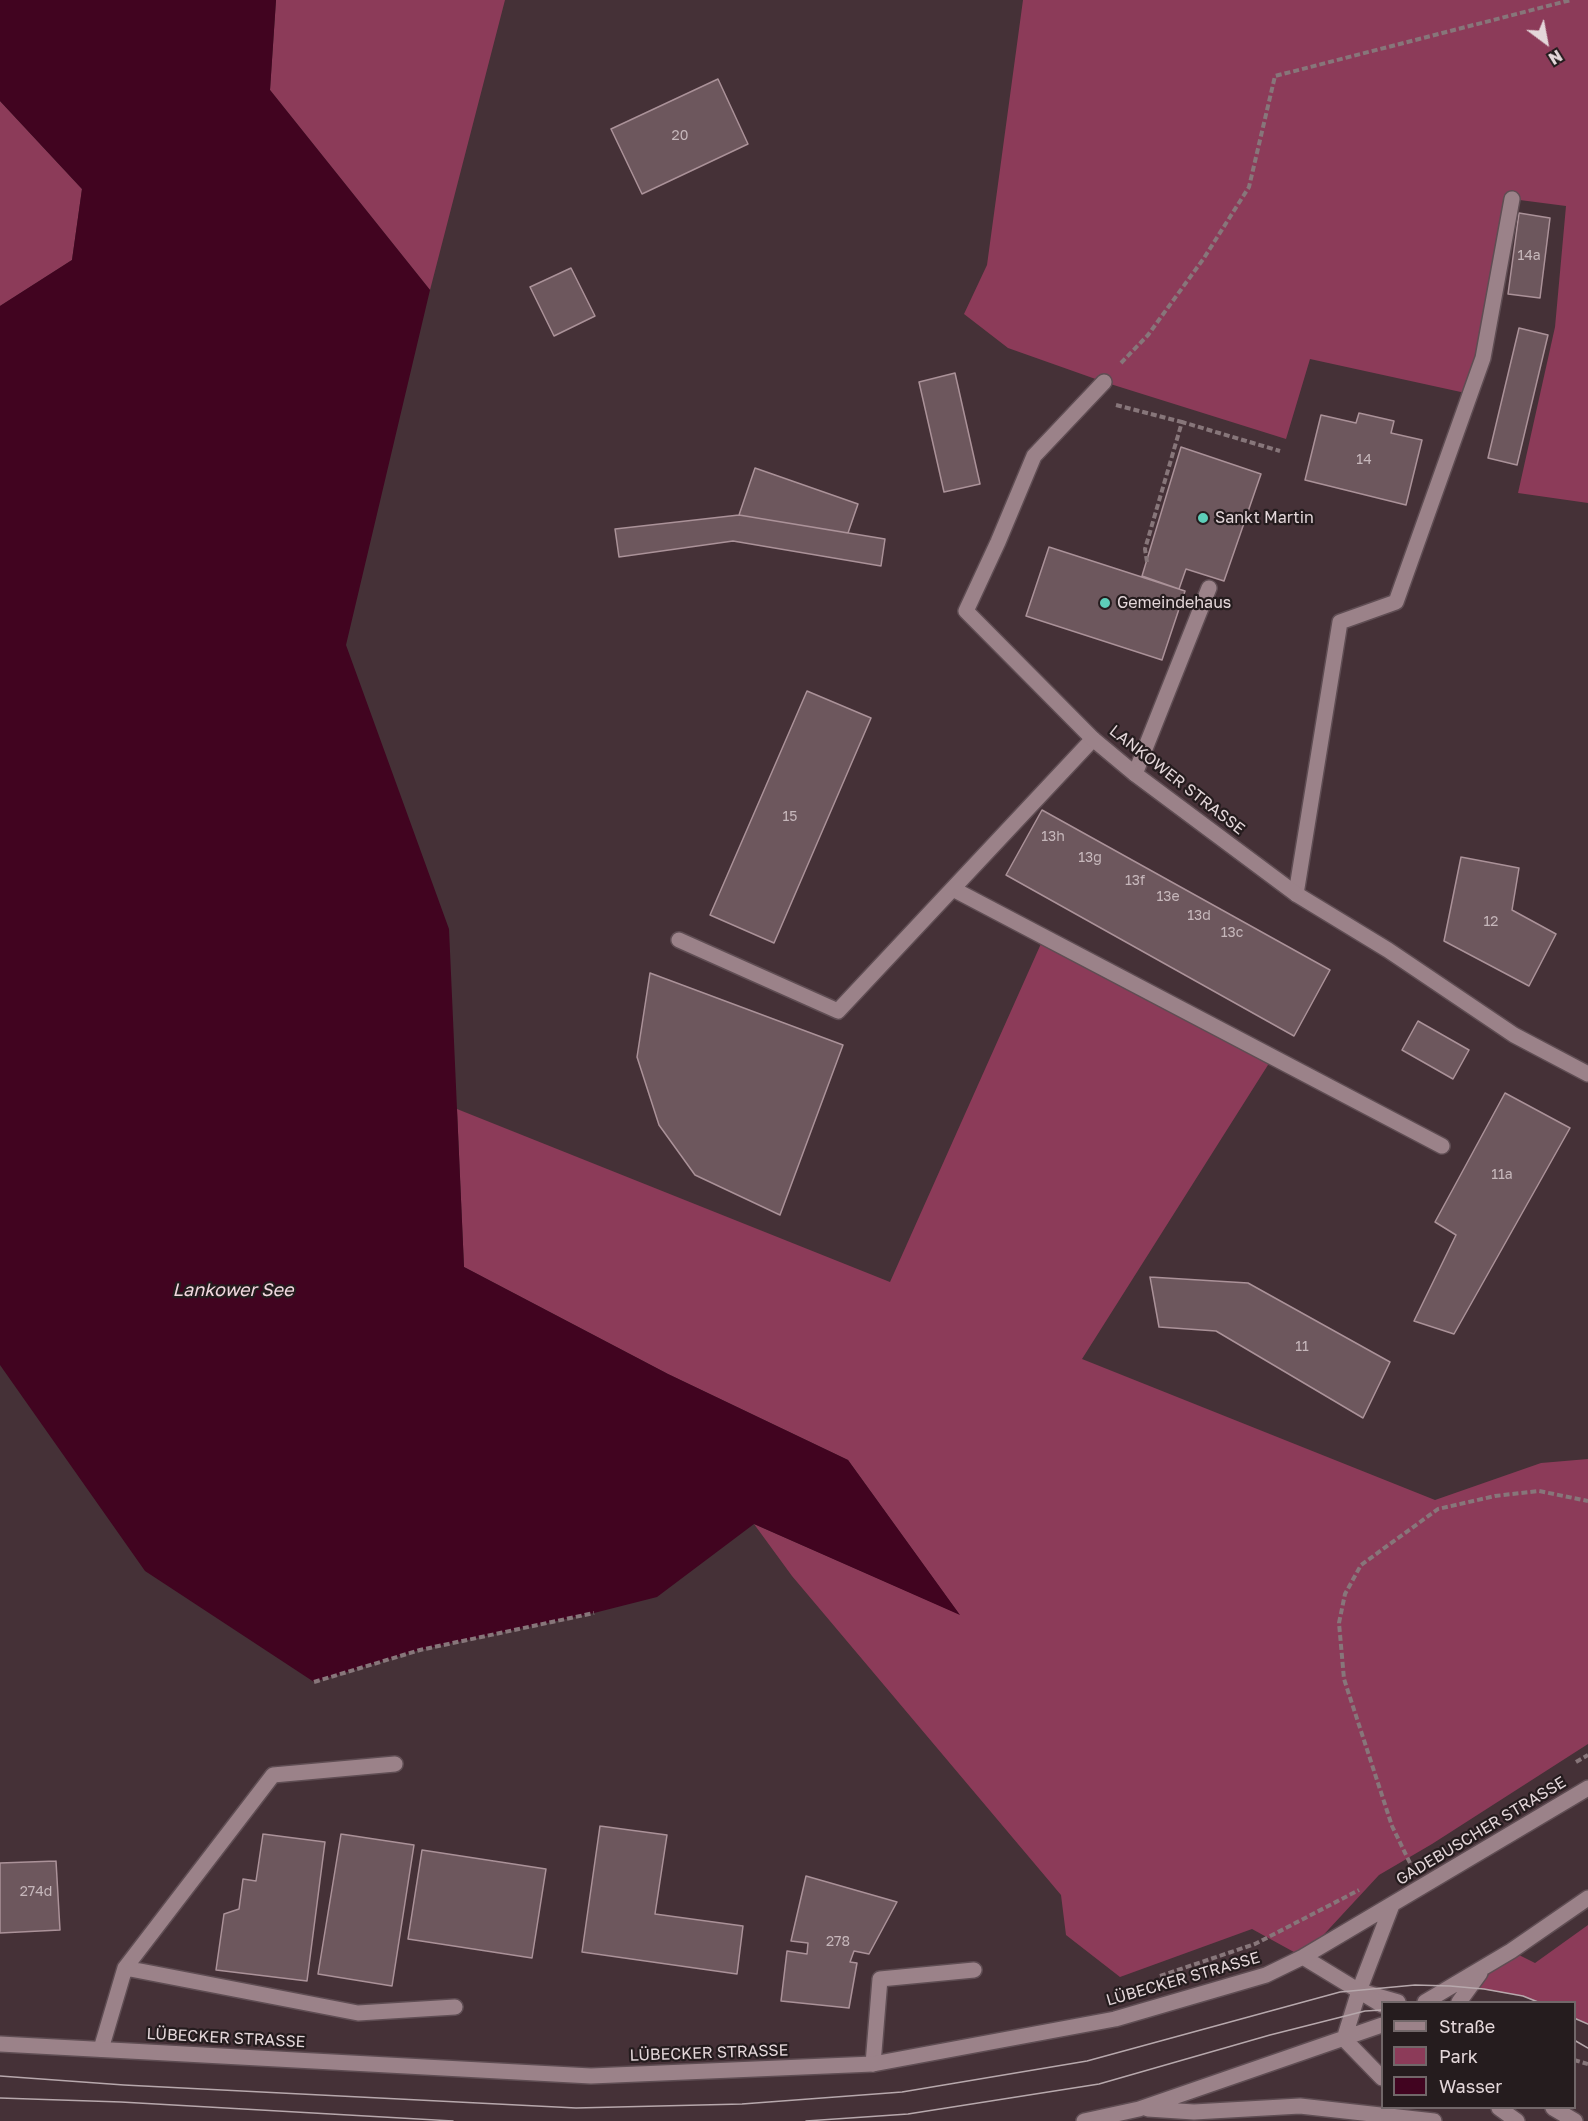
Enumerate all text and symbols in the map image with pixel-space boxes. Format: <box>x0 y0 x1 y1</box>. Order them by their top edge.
north arrow <box>1516 12 1576 72</box>
text: N <box>1545 46 1566 69</box>
house number: 20 <box>672 128 688 144</box>
house number: 14a <box>1517 248 1541 264</box>
house number: 14 <box>1356 452 1372 468</box>
place label: Sankt Martin <box>1215 508 1314 528</box>
marker: Sankt Martin <box>1196 511 1210 525</box>
place label: Gemeindehaus <box>1117 593 1231 613</box>
marker: Gemeindehaus <box>1098 596 1112 610</box>
street label: LANKOWER STRASSE <box>1105 721 1249 839</box>
house number: 15 <box>783 809 797 825</box>
house number: 13h <box>1041 829 1065 845</box>
house number: 13g <box>1078 850 1102 866</box>
house number: 13f <box>1125 873 1145 889</box>
house number: 13e <box>1156 889 1180 905</box>
house number: 13d <box>1187 908 1211 924</box>
house number: 12 <box>1484 914 1498 930</box>
house number: 13c <box>1221 925 1243 941</box>
house number: 11a <box>1491 1167 1513 1183</box>
water label: Lankower See <box>173 1279 293 1301</box>
house number: 11 <box>1295 1339 1309 1355</box>
street label: GADEBUSCHER STRASSE <box>1393 1773 1569 1889</box>
house number: 274d <box>20 1884 52 1900</box>
house number: 278 <box>826 1934 850 1950</box>
street label: LÜBECKER STRASSE <box>1104 1948 1262 2010</box>
legend <box>1381 2001 1576 2109</box>
text: Straße <box>1439 2015 1495 2037</box>
street label: LÜBECKER STRASSE <box>146 2024 306 2052</box>
street label: LÜBECKER STRASSE <box>629 2041 789 2065</box>
text: Park <box>1439 2045 1478 2067</box>
text: Wasser <box>1439 2075 1502 2097</box>

